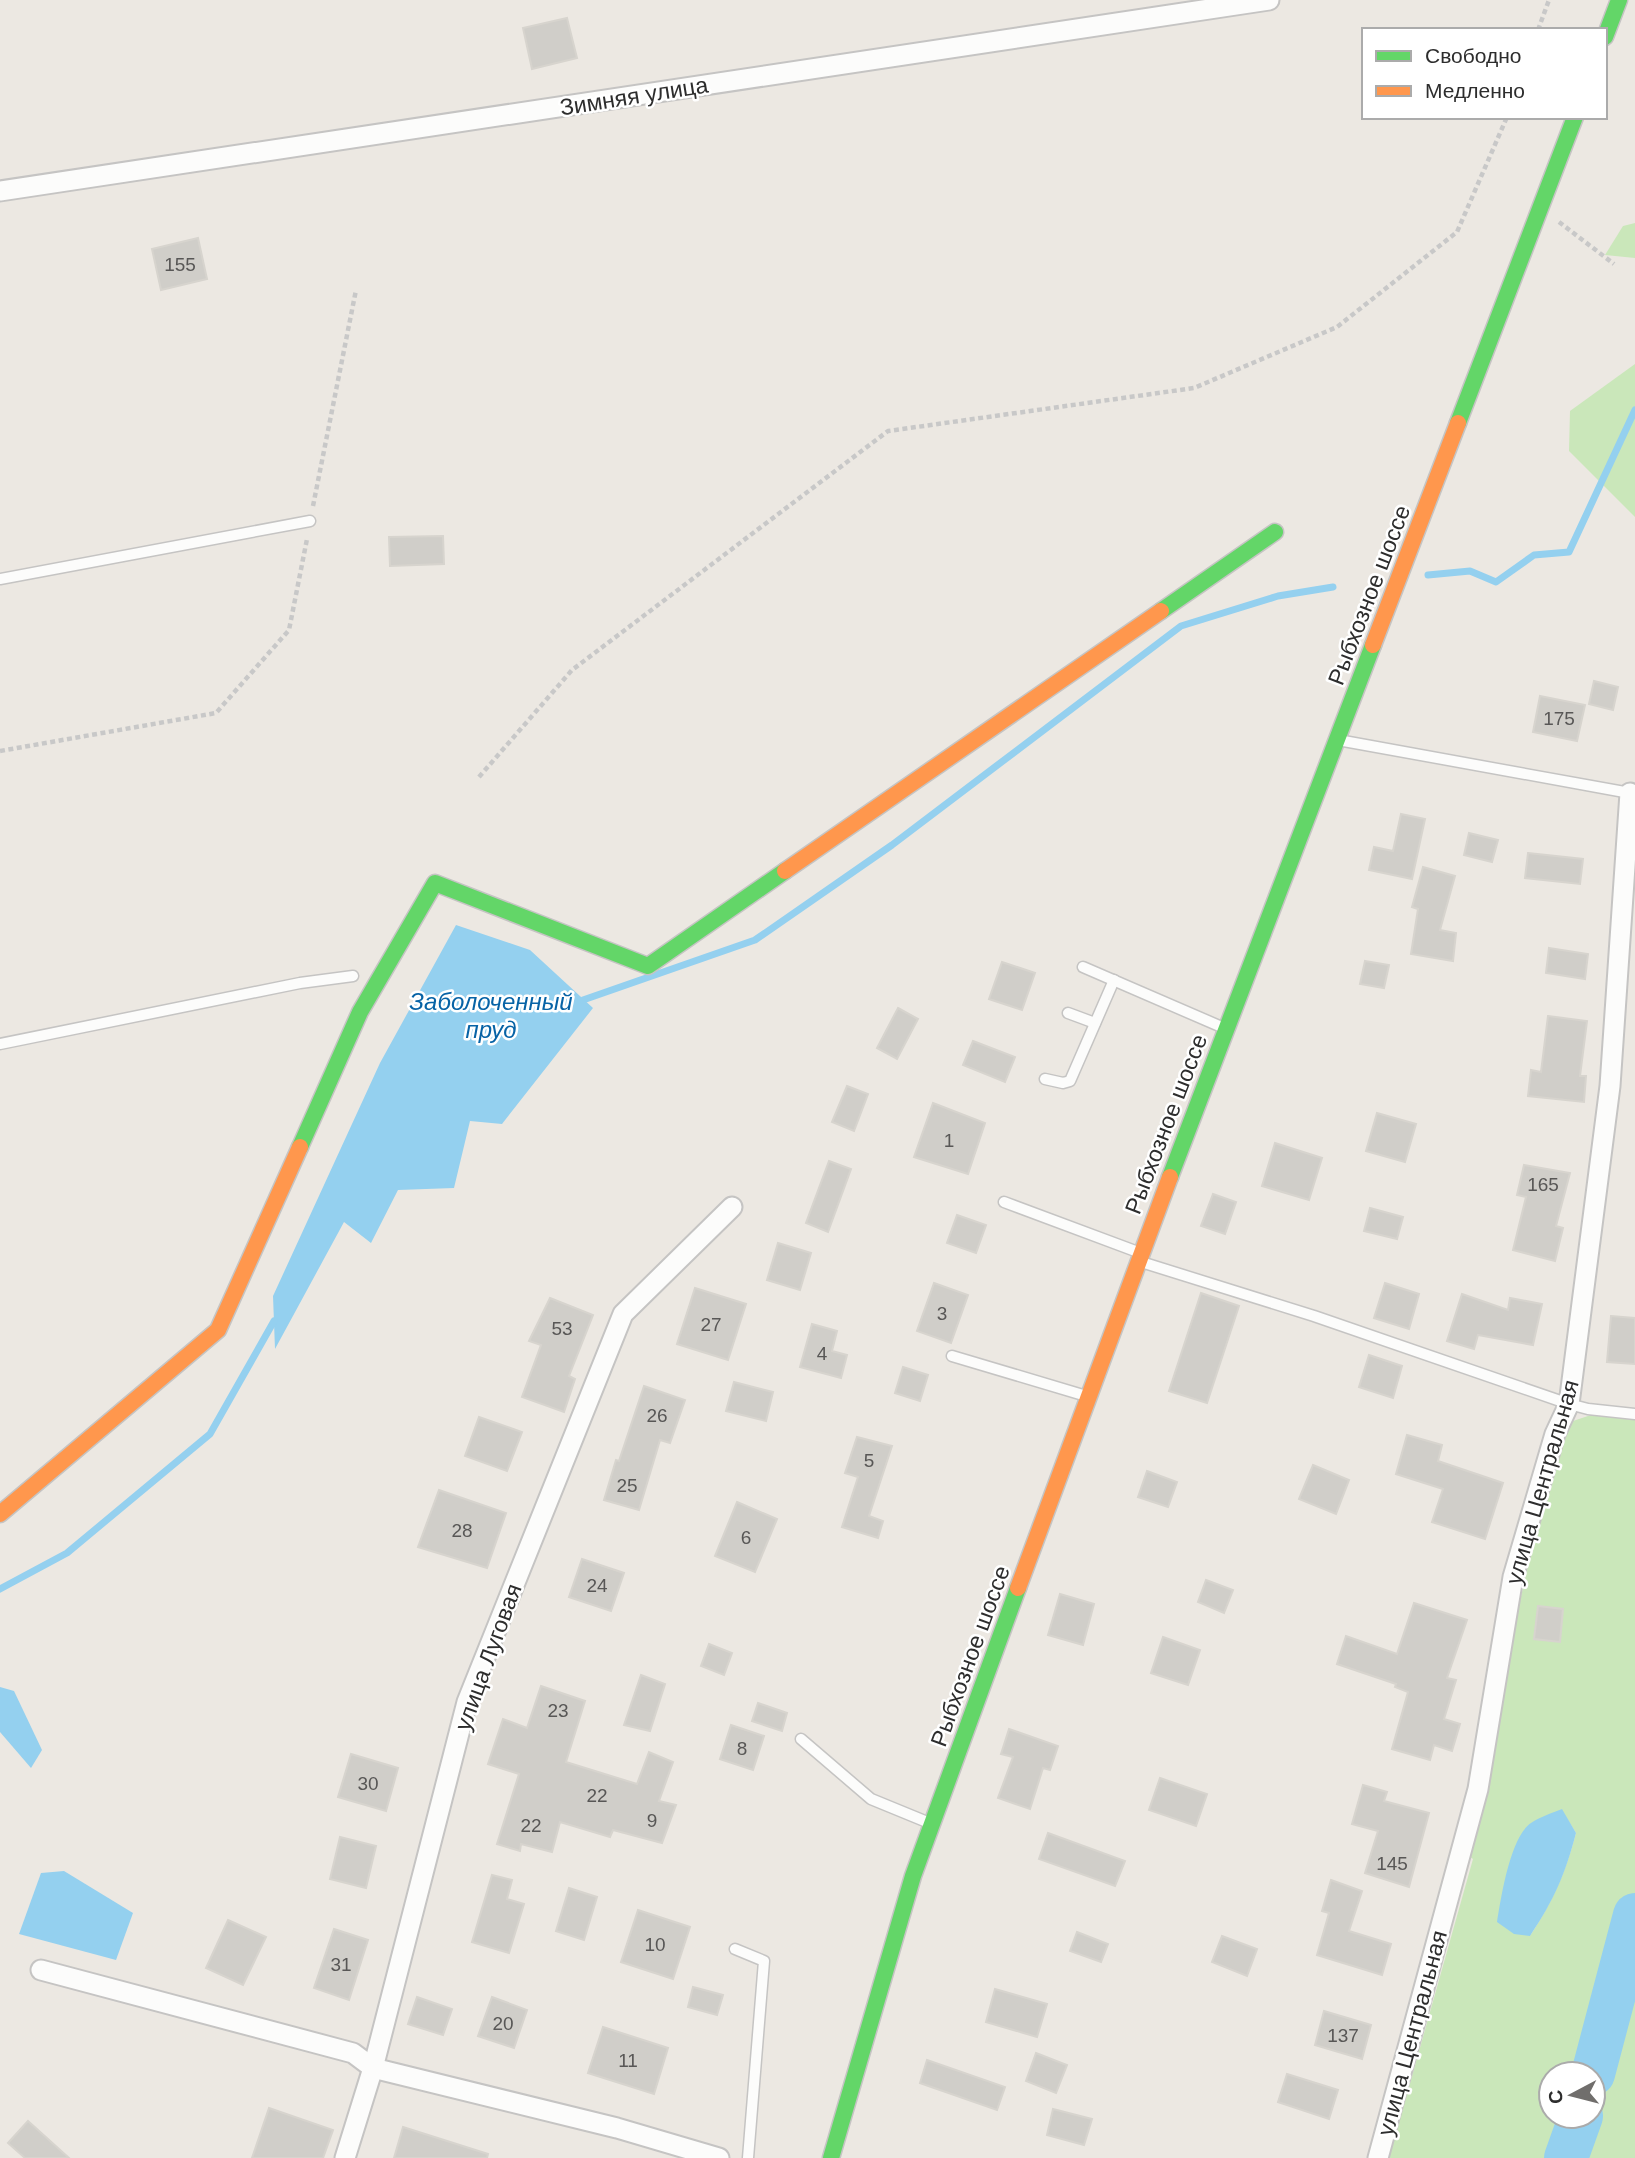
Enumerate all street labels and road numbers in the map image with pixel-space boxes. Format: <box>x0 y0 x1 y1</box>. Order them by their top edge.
street label: Зимняя улица <box>558 71 710 121</box>
street label: Рыбхозное шоссе <box>1323 502 1415 688</box>
street label: Рыбхозное шоссе <box>1120 1031 1212 1217</box>
street label: улица Центральная <box>1500 1377 1584 1587</box>
street label: Рыбхозное шоссе <box>925 1562 1015 1750</box>
street label: улица Луговая <box>449 1580 527 1734</box>
street label: улица Центральная <box>1372 1927 1452 2139</box>

